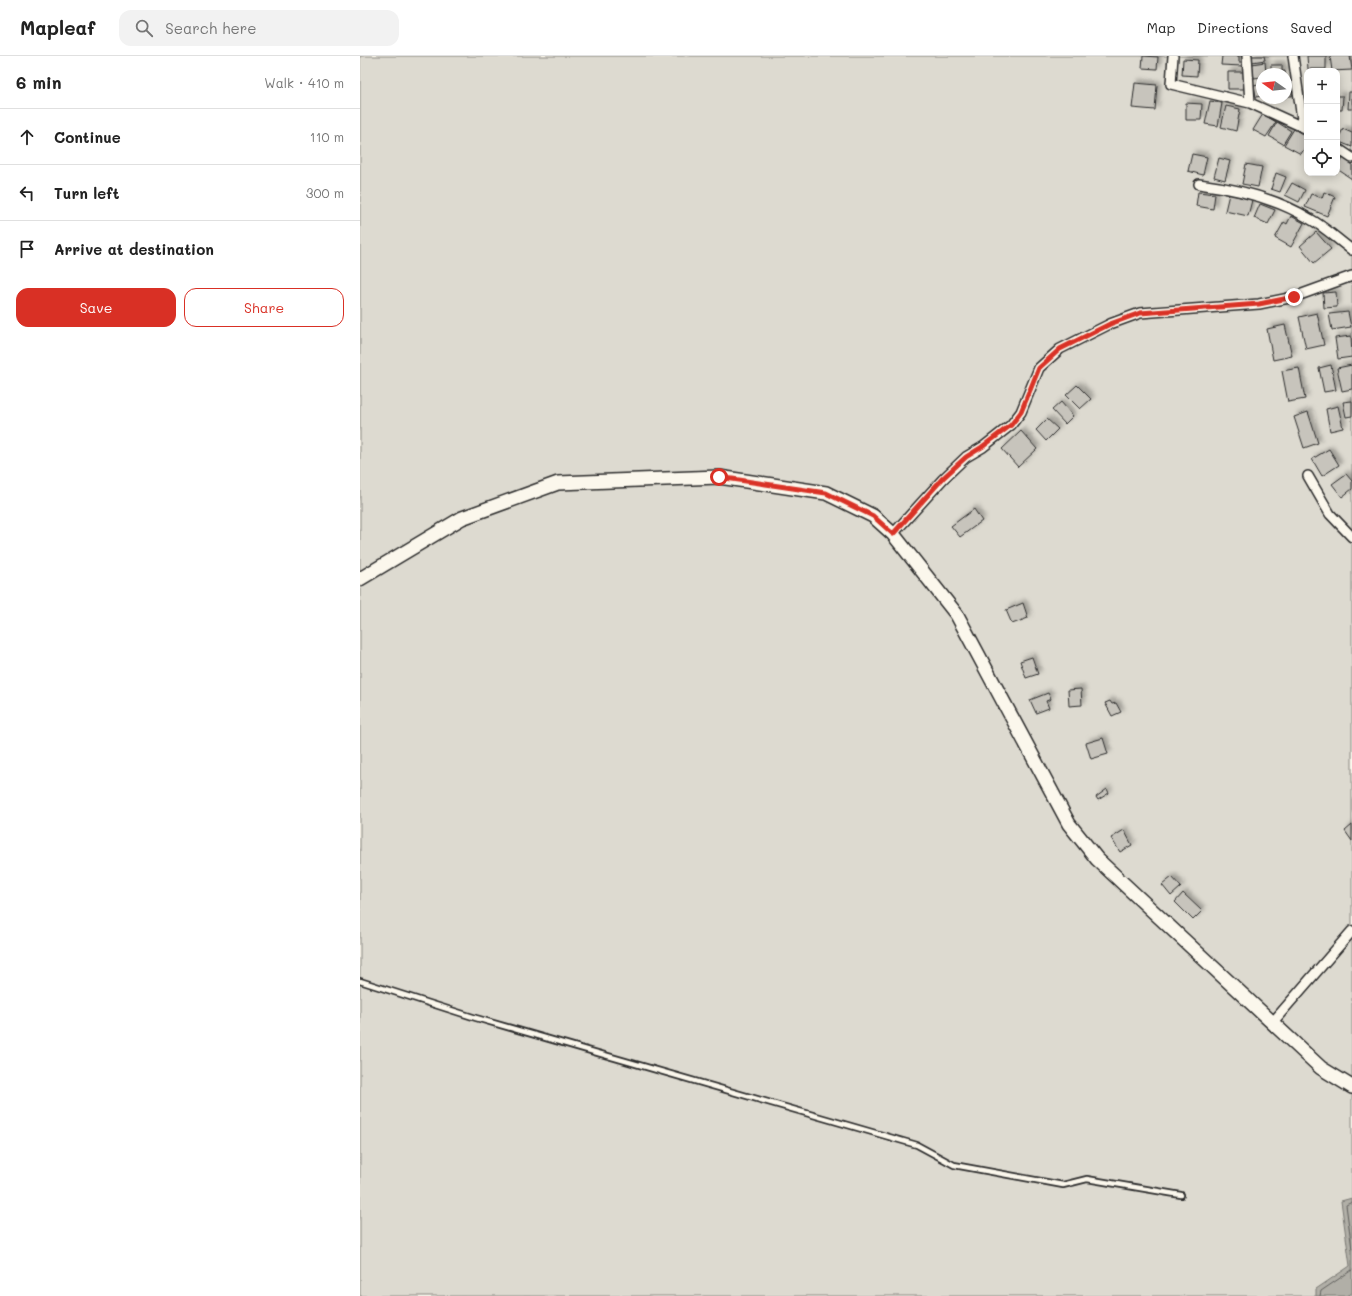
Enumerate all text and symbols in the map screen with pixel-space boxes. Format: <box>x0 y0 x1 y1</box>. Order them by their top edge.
search box <box>119 10 399 46</box>
text: Mapleaf <box>20 15 95 40</box>
icon: search <box>133 17 155 39</box>
text: Search here <box>165 18 257 38</box>
text: Map <box>1147 18 1175 37</box>
text: Directions <box>1197 18 1268 37</box>
text: Saved <box>1290 18 1332 37</box>
north arrow <box>1256 68 1292 104</box>
map controls <box>1304 68 1340 176</box>
button: + <box>1304 68 1340 104</box>
text: 6 min <box>16 71 61 93</box>
text: Walk · 410 m <box>264 74 344 91</box>
button: − <box>1304 104 1340 140</box>
icon: ahead <box>16 126 38 148</box>
text: Continue <box>54 127 121 147</box>
text: 110 m <box>310 128 344 145</box>
button: locate <box>1304 140 1340 176</box>
icon: left <box>16 182 38 204</box>
text: Turn left <box>54 183 119 203</box>
text: 300 m <box>306 184 344 201</box>
icon: arrive <box>16 238 38 260</box>
text: Arrive at destination <box>54 239 214 259</box>
button: Save <box>16 288 176 327</box>
button: Share <box>184 288 344 327</box>
route end <box>1285 288 1303 306</box>
route start <box>710 468 728 486</box>

